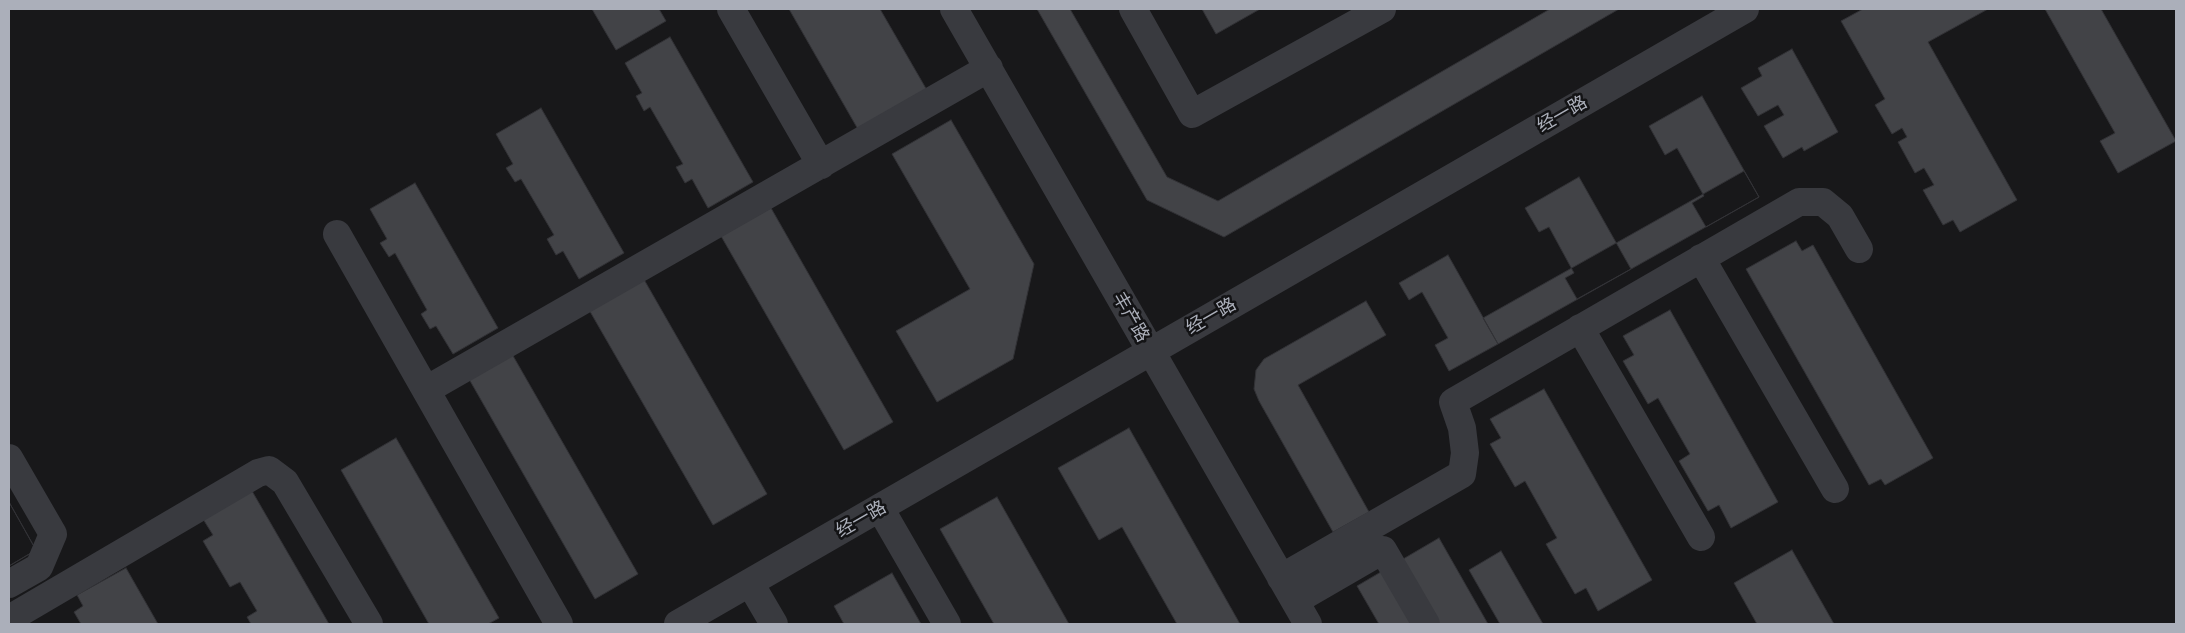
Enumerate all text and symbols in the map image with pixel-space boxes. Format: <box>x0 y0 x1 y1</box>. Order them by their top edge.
street label: 经一路 <box>1533 91 1591 137</box>
street label: 丰产路 <box>1108 288 1154 346</box>
street label: 经一路 <box>1182 293 1240 339</box>
street label: 经一路 <box>832 496 890 542</box>

